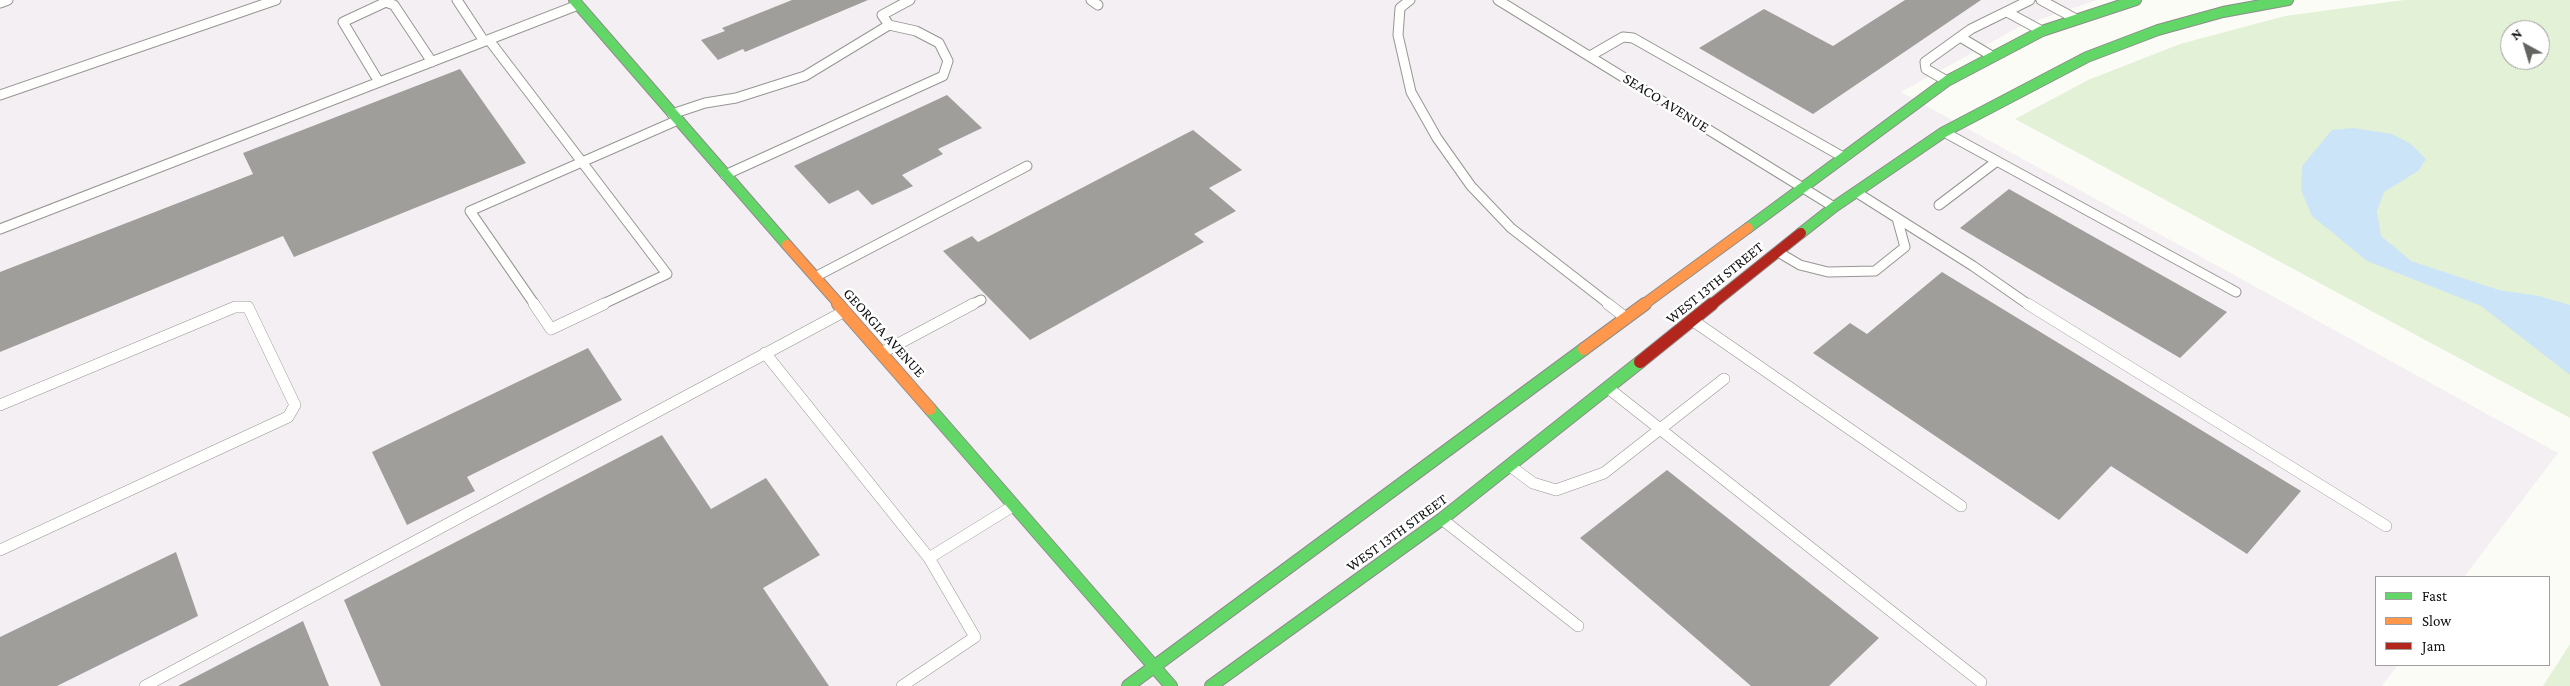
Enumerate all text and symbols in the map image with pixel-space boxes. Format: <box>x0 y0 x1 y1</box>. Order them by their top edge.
north arrow <box>2500 20 2550 70</box>
text: N <box>2507 25 2525 43</box>
street label: SEACO AVENUE <box>1620 69 1712 137</box>
street label: WEST 13TH STREET <box>1663 238 1767 328</box>
street label: GEORGIA AVENUE <box>839 285 929 381</box>
street label: WEST 13TH STREET <box>1343 490 1451 576</box>
legend <box>2375 576 2550 666</box>
text: Fast <box>2422 588 2447 604</box>
text: Slow <box>2422 613 2451 629</box>
text: Jam <box>2422 638 2445 654</box>

